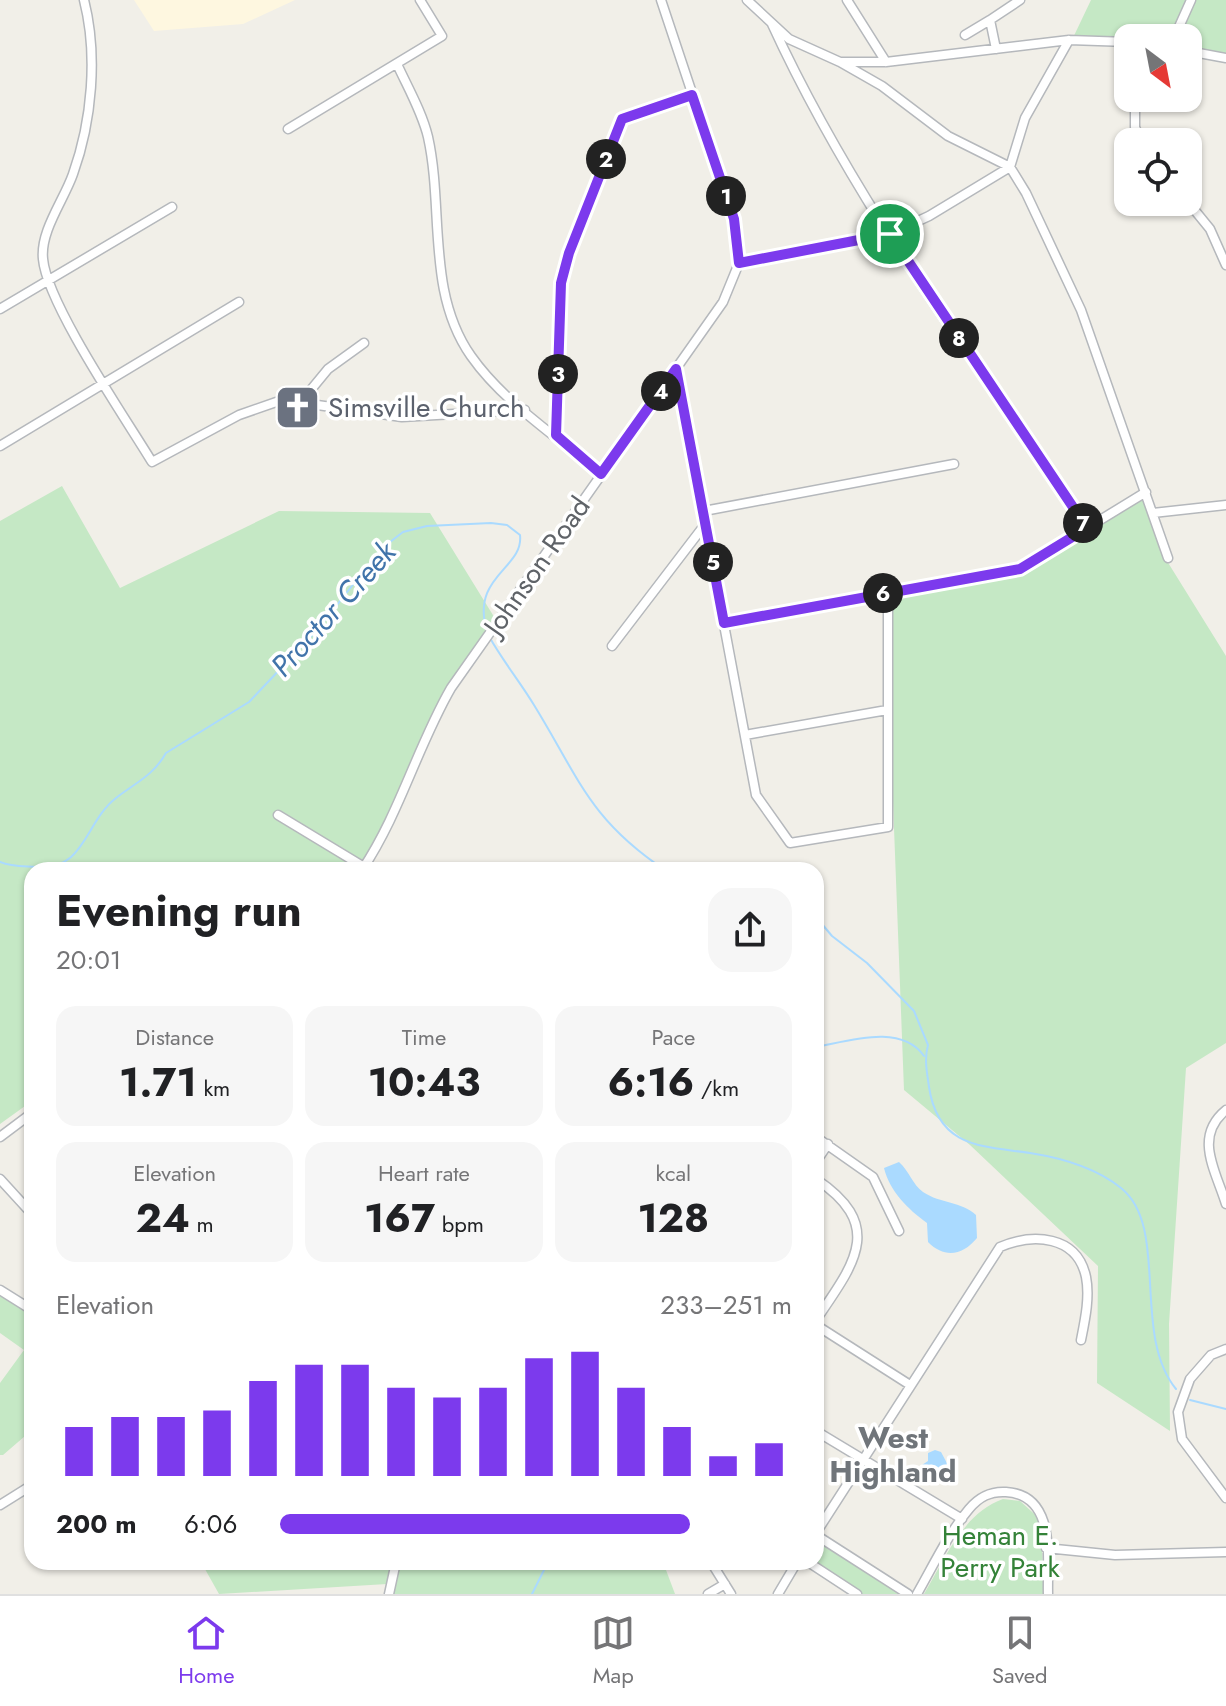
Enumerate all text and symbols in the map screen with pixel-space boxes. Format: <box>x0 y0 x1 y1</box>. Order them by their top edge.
north arrow <box>1114 24 1202 112</box>
map controls <box>1114 24 1202 216</box>
button: locate <box>1114 128 1202 216</box>
pin: 2 <box>586 139 626 179</box>
text: 2 <box>599 143 613 175</box>
pin: 1 <box>706 176 746 216</box>
text: 1 <box>720 180 732 212</box>
pin <box>856 200 924 268</box>
icon: arrive <box>868 212 912 256</box>
pin: 8 <box>939 318 979 358</box>
text: 8 <box>952 322 966 354</box>
pin: 3 <box>538 354 578 394</box>
text: 3 <box>551 358 565 390</box>
pin: 4 <box>641 371 681 411</box>
text: 4 <box>653 375 669 407</box>
church icon: Simsville Church <box>273 383 321 431</box>
place label: Simsville Church <box>328 387 525 428</box>
street label: Johnson Road <box>472 488 600 647</box>
pin: 7 <box>1063 503 1103 543</box>
text: 7 <box>1076 507 1090 539</box>
water label: Proctor Creek <box>261 531 406 686</box>
pin: 5 <box>693 542 733 582</box>
text: 5 <box>706 546 720 578</box>
pin: 6 <box>863 573 903 613</box>
text: 6 <box>876 577 890 609</box>
text: Evening run <box>56 879 302 943</box>
button: share <box>708 888 792 972</box>
text: 20:01 <box>56 941 122 979</box>
text: Distance <box>135 1021 214 1053</box>
text: Time <box>402 1021 446 1053</box>
text: Pace <box>651 1021 695 1053</box>
text: 1.71 <box>119 1053 197 1111</box>
text: 10:43 <box>368 1053 480 1111</box>
text: 6:16 <box>608 1053 694 1111</box>
text: km <box>197 1072 230 1104</box>
text: /km <box>694 1072 739 1104</box>
text: Elevation <box>133 1157 216 1189</box>
text: Heart rate <box>378 1157 470 1189</box>
text: kcal <box>656 1157 691 1189</box>
text: 24 <box>136 1189 190 1247</box>
text: 167 <box>364 1189 435 1247</box>
text: 128 <box>637 1189 709 1247</box>
text: m <box>190 1208 214 1240</box>
text: bpm <box>435 1208 484 1240</box>
text: Elevation <box>56 1286 154 1324</box>
text: 233–251 m <box>660 1286 792 1324</box>
district label: West Highland <box>829 1416 957 1493</box>
text: 200 m <box>56 1505 137 1543</box>
text: 6:06 <box>184 1505 237 1543</box>
park label: Heman E. Perry Park <box>940 1515 1060 1588</box>
tab: Home <box>178 1611 235 1691</box>
tab: Map <box>591 1611 635 1691</box>
tab: Saved <box>992 1611 1048 1691</box>

